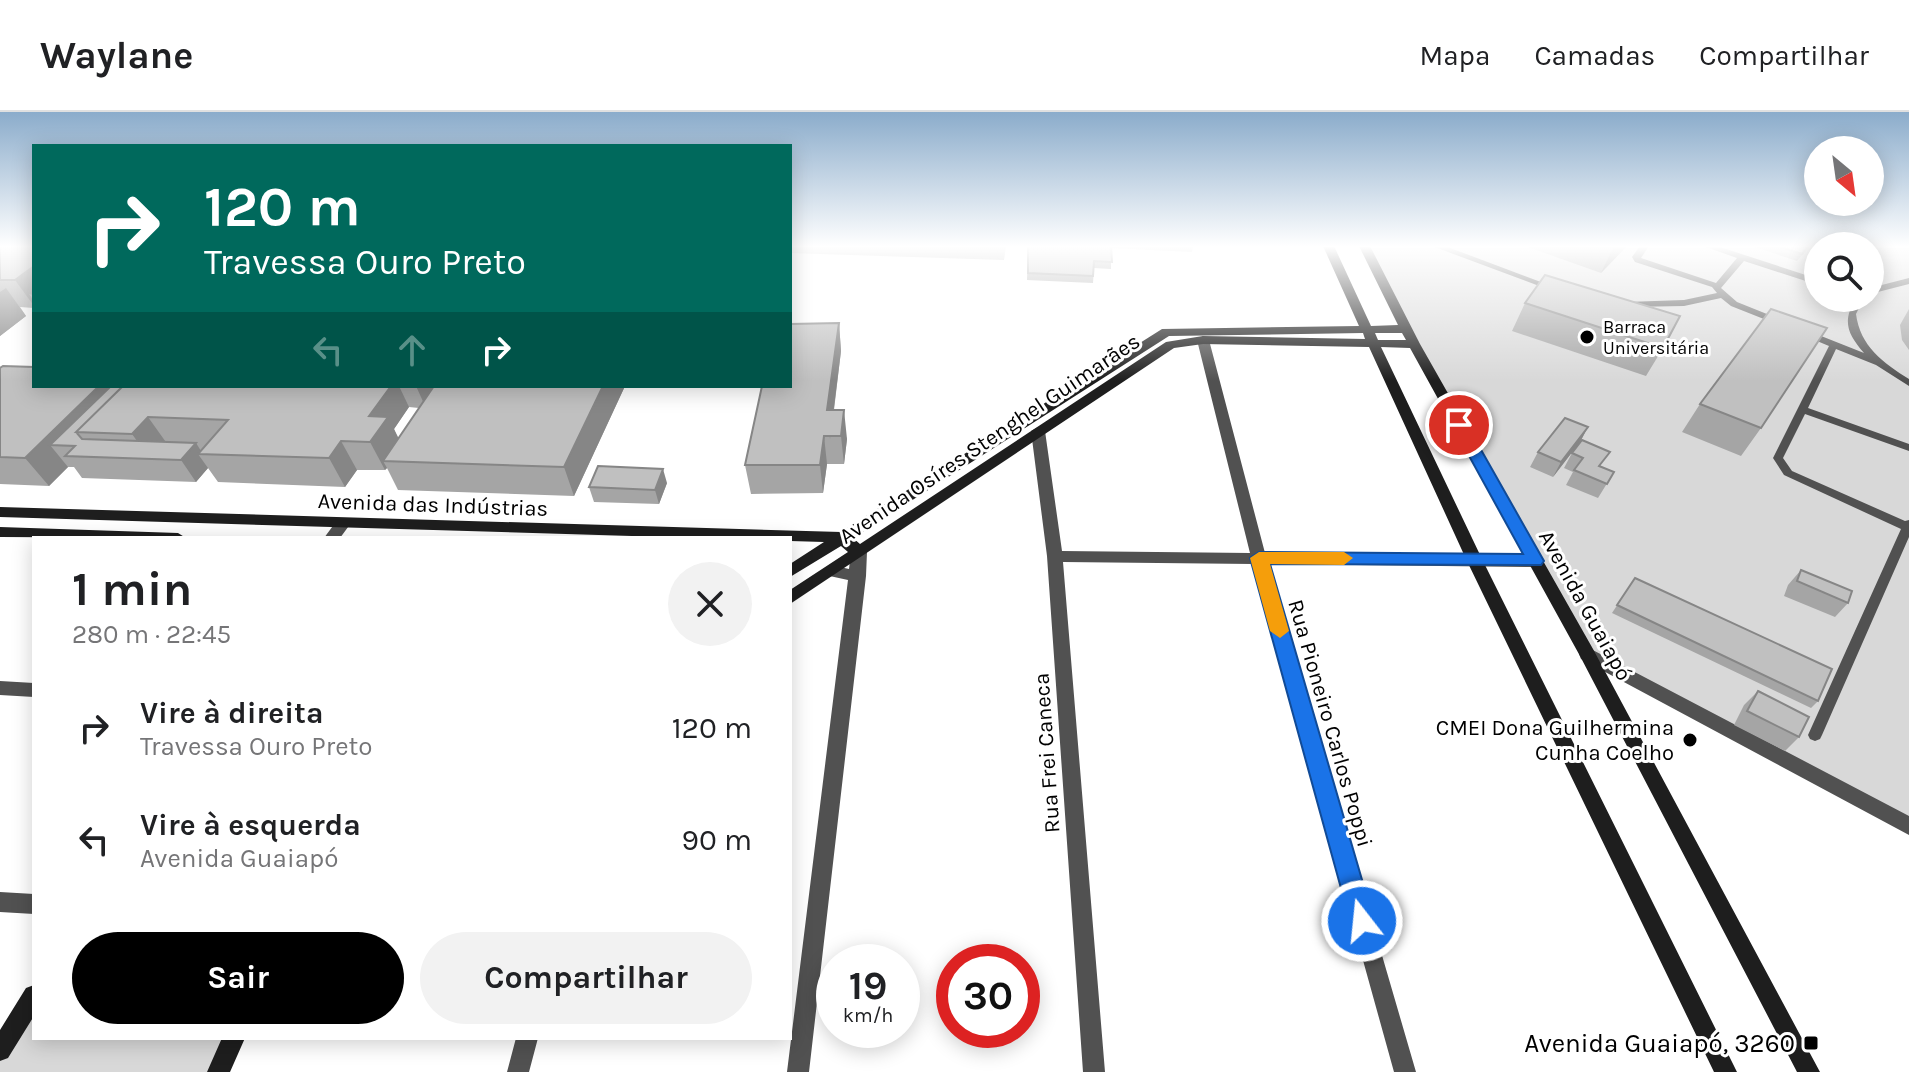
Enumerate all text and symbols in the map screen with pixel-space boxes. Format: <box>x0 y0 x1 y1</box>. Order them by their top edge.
text: Waylane <box>40 33 193 78</box>
text: Mapa <box>1419 39 1490 72</box>
text: Camadas <box>1534 39 1655 72</box>
text: Compartilhar <box>1699 39 1869 72</box>
north arrow <box>1804 136 1884 216</box>
map controls <box>1804 136 1884 312</box>
text: 120 m <box>204 174 361 239</box>
icon: right <box>72 176 176 280</box>
button: search <box>1804 232 1884 312</box>
text: Travessa Ouro Preto <box>204 241 526 283</box>
place label: Barraca Universitária <box>1603 316 1709 359</box>
icon: left <box>306 328 350 372</box>
icon: ahead <box>390 328 434 372</box>
icon: right <box>474 328 518 372</box>
street label: Avenida Osíres Stenghel Guimarães <box>834 328 1145 549</box>
marker: Barraca Universitária <box>1578 328 1596 346</box>
pin <box>1425 391 1493 459</box>
icon: arrive <box>1437 403 1481 447</box>
street label: Avenida das Indústrias <box>317 488 549 522</box>
street label: Avenida Guaiapó <box>1533 526 1637 685</box>
text: 1 min <box>72 561 192 617</box>
button: close <box>668 562 752 646</box>
street label: Rua Pioneiro Carlos Poppi <box>1282 597 1378 850</box>
text: 280 m · 22:45 <box>72 619 231 650</box>
street label: Rua Frei Caneca <box>1028 672 1066 834</box>
text: Vire à direita <box>140 695 323 731</box>
icon: right <box>72 706 116 750</box>
text: 120 m <box>672 710 752 746</box>
place label: CMEI Dona Guilhermina Cunha Coelho <box>1436 715 1674 766</box>
text: Travessa Ouro Preto <box>140 731 373 762</box>
marker: CMEI Dona Guilhermina Cunha Coelho <box>1681 731 1699 749</box>
text: Vire à esquerda <box>140 807 361 843</box>
icon: left <box>72 818 116 862</box>
text: 90 m <box>682 822 752 858</box>
text: Avenida Guaiapó <box>140 843 338 874</box>
position arrow <box>1320 879 1404 963</box>
button: Sair <box>72 932 404 1024</box>
button: Compartilhar <box>420 932 752 1024</box>
speed limit sign: 30 <box>936 944 1040 1048</box>
text: 19 <box>849 962 887 1009</box>
text: km/h <box>843 1004 893 1027</box>
place label: Avenida Guaiapó, 3260 <box>1524 1028 1795 1059</box>
marker: Avenida Guaiapó, 3260 <box>1802 1034 1820 1052</box>

